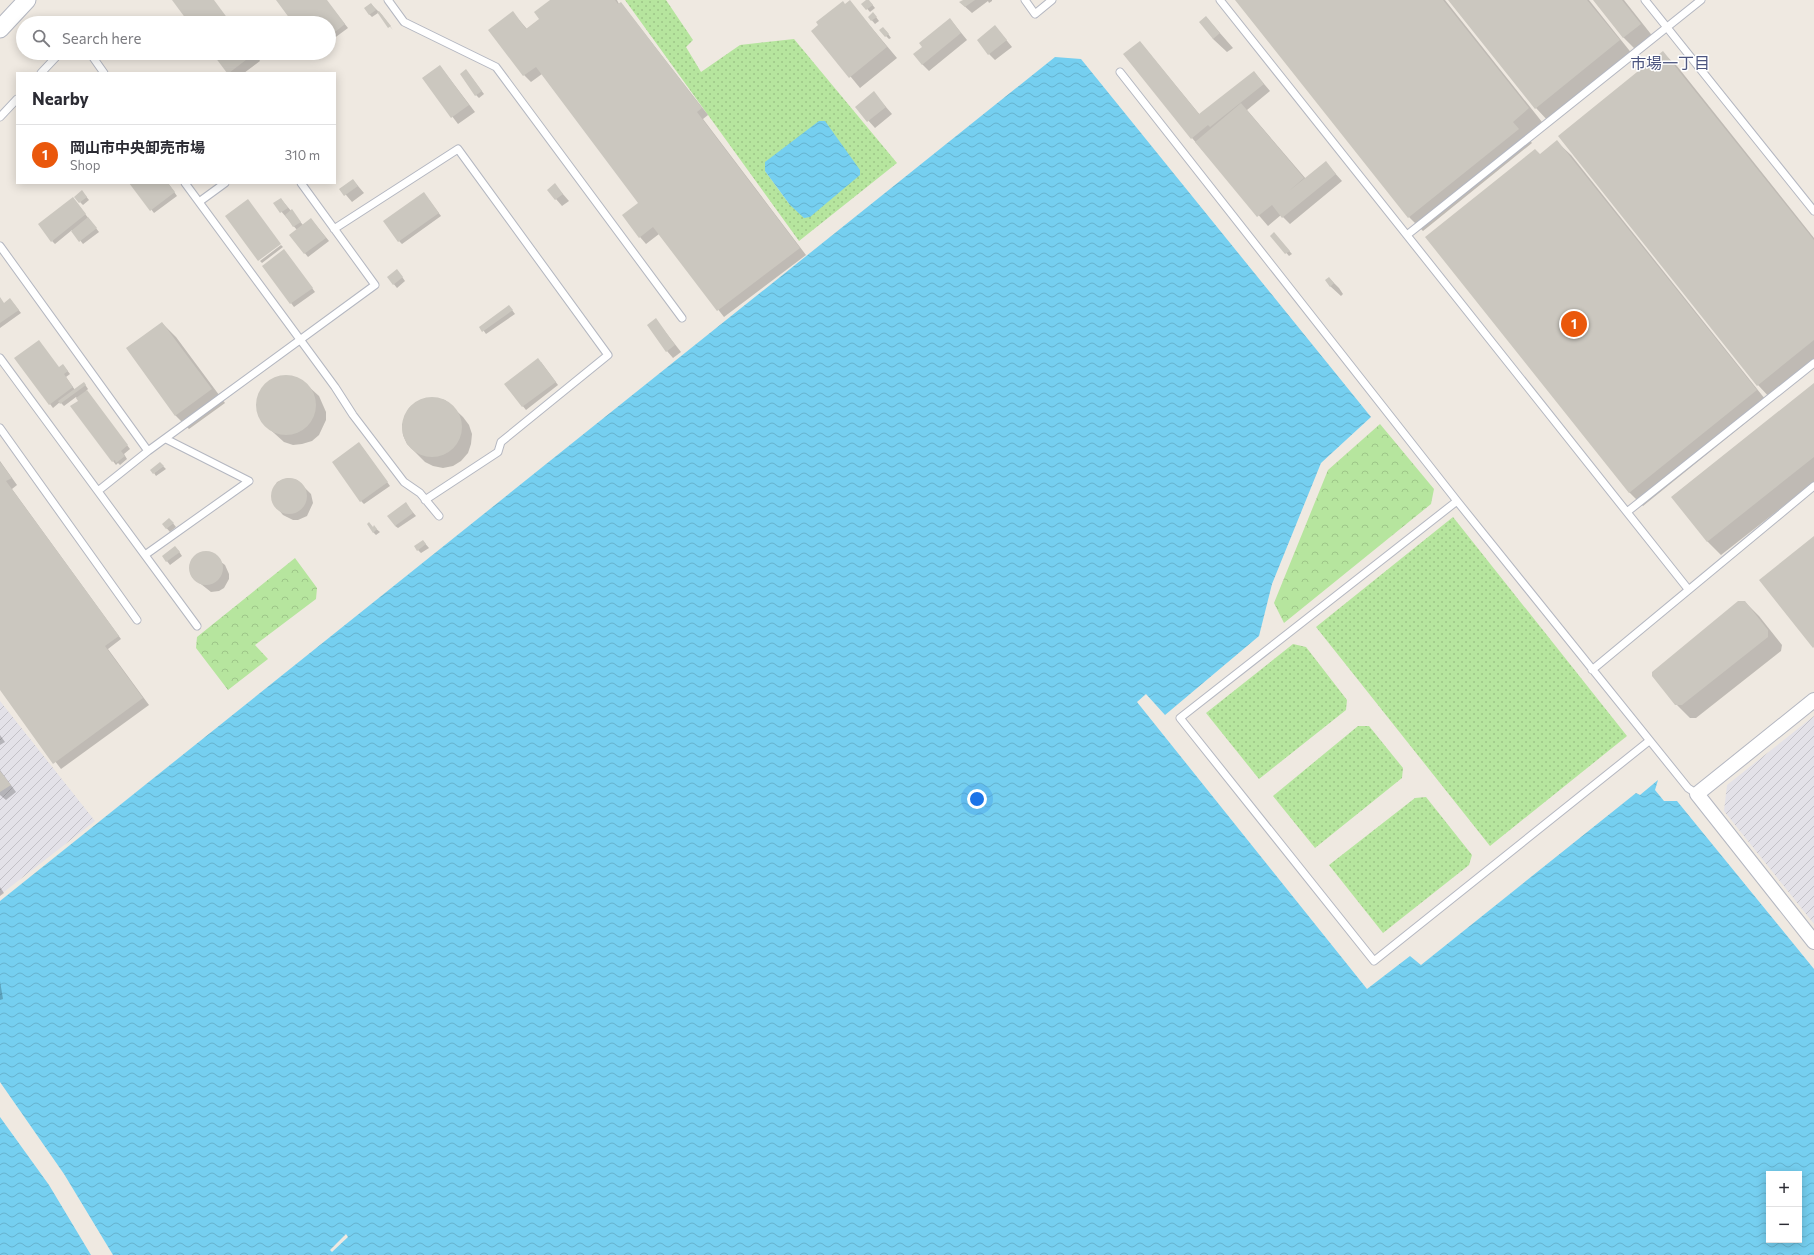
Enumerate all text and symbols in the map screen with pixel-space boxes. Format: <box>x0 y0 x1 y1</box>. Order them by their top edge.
search box <box>16 16 336 60</box>
icon: search <box>30 27 52 49</box>
text: Search here <box>62 29 141 47</box>
district label: 市場一丁目 <box>1630 53 1710 72</box>
text: Nearby <box>32 88 89 109</box>
text: 岡山市中央卸売市場 <box>70 138 205 156</box>
text: 1 <box>42 147 48 163</box>
text: 310 m <box>285 147 320 163</box>
text: Shop <box>70 157 101 173</box>
pin: 1 <box>1561 309 1587 339</box>
your location <box>967 789 987 809</box>
map controls <box>1766 1171 1802 1243</box>
button: + <box>1766 1171 1802 1207</box>
button: − <box>1766 1207 1802 1243</box>

